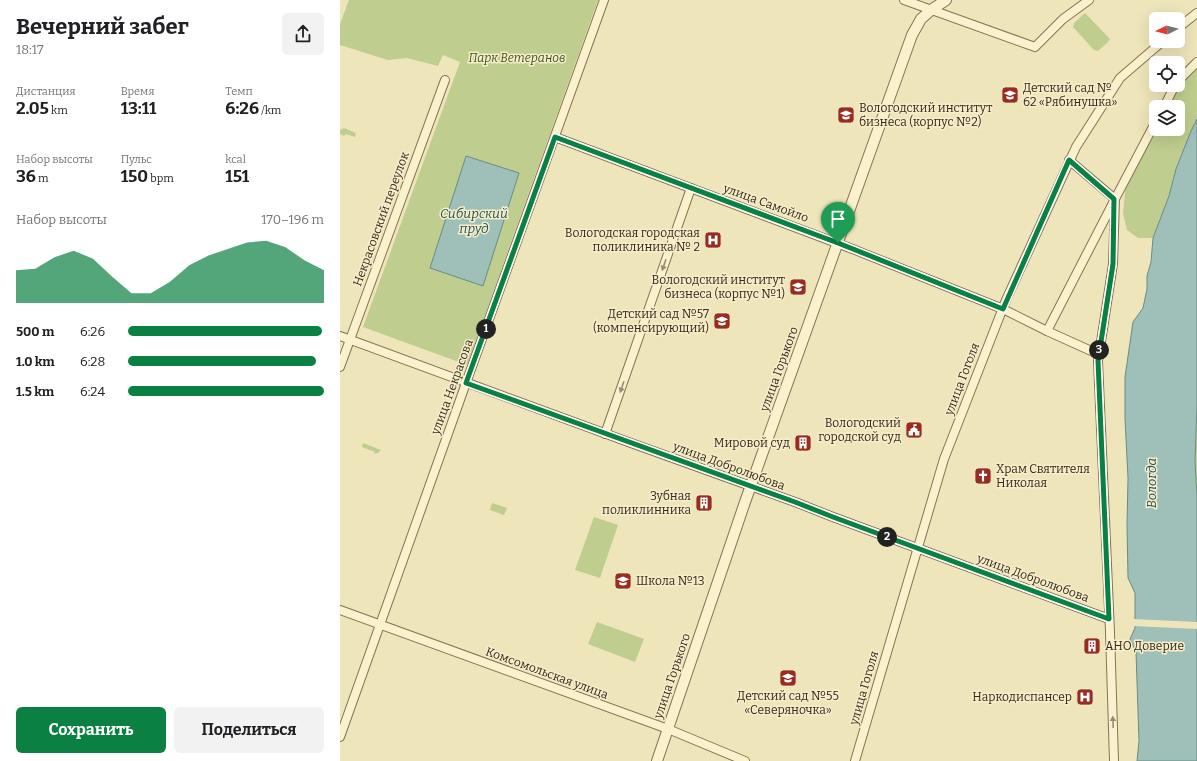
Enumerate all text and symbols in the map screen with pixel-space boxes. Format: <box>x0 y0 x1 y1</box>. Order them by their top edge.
north arrow <box>1149 12 1185 48</box>
map controls <box>1149 12 1185 136</box>
text: Вечерний забег <box>16 13 189 40</box>
button: share <box>282 13 324 55</box>
text: 18:17 <box>16 42 44 57</box>
park label: Парк Ветеранов <box>468 51 566 65</box>
button: locate <box>1149 56 1185 92</box>
place label: Детский сад № 62 «Рябинушка» <box>1023 81 1118 109</box>
text: Дистанция <box>16 85 76 98</box>
text: Время <box>121 85 154 98</box>
text: Темп <box>225 85 253 98</box>
school or university icon: Детский сад № 62 «Рябинушка» <box>1000 85 1020 105</box>
text: 2.05 <box>16 98 49 119</box>
text: 13:11 <box>121 98 156 119</box>
text: 6:26 <box>225 98 259 119</box>
button: layers <box>1149 100 1185 136</box>
place label: Вологодский институт бизнеса (корпус №2) <box>859 101 992 129</box>
text: km <box>49 104 68 117</box>
text: /km <box>259 104 281 117</box>
school or university icon: Вологодский институт бизнеса (корпус №2) <box>836 105 856 125</box>
street label: Некрасовский переулок <box>350 150 412 288</box>
text: Набор высоты <box>16 153 93 166</box>
text: Пульс <box>121 153 152 166</box>
text: kcal <box>225 153 246 166</box>
text: 36 <box>16 166 36 187</box>
text: 150 <box>121 166 148 187</box>
text: 151 <box>225 166 249 187</box>
text: m <box>36 172 49 185</box>
text: bpm <box>148 172 174 185</box>
street label: улица Самойло <box>720 181 811 225</box>
pin <box>821 202 855 243</box>
water label: Сибирский пруд <box>440 206 508 236</box>
icon: arrive <box>827 208 849 230</box>
text: Набор высоты <box>16 212 107 227</box>
text: 170–196 m <box>261 212 324 227</box>
place label: Вологодская городская поликлиника № 2 <box>565 226 700 254</box>
hospital icon: Вологодская городская поликлиника № 2 <box>703 230 723 250</box>
one-way arrow <box>661 259 667 271</box>
place label: Вологодский институт бизнеса (корпус №1) <box>652 273 785 301</box>
school or university icon: Вологодский институт бизнеса (корпус №1) <box>788 277 808 297</box>
place label: Детский сад №57 (компенсирующий) <box>593 307 709 335</box>
school or university icon: Детский сад №57 (компенсирующий) <box>712 311 732 331</box>
pin: 1 <box>476 319 496 339</box>
text: 1 <box>484 322 488 335</box>
text: 500 m <box>16 324 54 339</box>
text: 6:26 <box>80 324 105 339</box>
street label: улица Горького <box>757 325 801 414</box>
street label: улица Некрасова <box>428 337 476 438</box>
pin: 3 <box>1089 340 1109 360</box>
street label: улица Гоголя <box>941 341 982 418</box>
text: 3 <box>1096 343 1102 356</box>
text: 1.0 km <box>16 354 55 369</box>
text: 6:28 <box>80 354 105 369</box>
one-way arrow <box>618 382 624 394</box>
text: 1.5 km <box>16 384 54 399</box>
text: 6:24 <box>80 384 105 399</box>
place label: Вологодский городской суд <box>818 416 901 444</box>
public building icon: Вологодский городской суд <box>904 420 924 440</box>
building icon: Мировой суд <box>793 433 813 453</box>
place label: Мировой суд <box>714 436 790 450</box>
street label: улица Добролюбова <box>670 439 787 493</box>
water label: Вологда <box>1144 458 1159 508</box>
place label: Храм Святителя Николая <box>996 462 1090 490</box>
church icon: Храм Святителя Николая <box>973 466 993 486</box>
place label: Зубная поликлинника <box>602 489 691 517</box>
building icon: Зубная поликлинника <box>694 493 714 513</box>
pin: 2 <box>877 527 897 547</box>
text: 2 <box>884 530 890 543</box>
street label: улица Добролюбова <box>974 551 1091 605</box>
school or university icon: Школа №13 <box>613 571 633 591</box>
place label: Школа №13 <box>636 574 705 588</box>
street label: улица Горького <box>651 631 693 721</box>
building icon: АНО Доверие <box>1082 636 1102 656</box>
place label: АНО Доверие <box>1105 639 1184 653</box>
street label: Комсомольская улица <box>484 644 611 702</box>
street label: улица Гоголя <box>846 649 881 728</box>
school or university icon: Детский сад №55 «Северяночка» <box>778 668 798 688</box>
hospital icon: Наркодиспансер <box>1075 687 1095 707</box>
place label: Детский сад №55 «Северяночка» <box>737 689 839 717</box>
place label: Наркодиспансер <box>972 690 1072 704</box>
button: Сохранить <box>16 707 166 753</box>
button: Поделиться <box>174 707 324 753</box>
one-way arrow <box>1109 716 1116 728</box>

